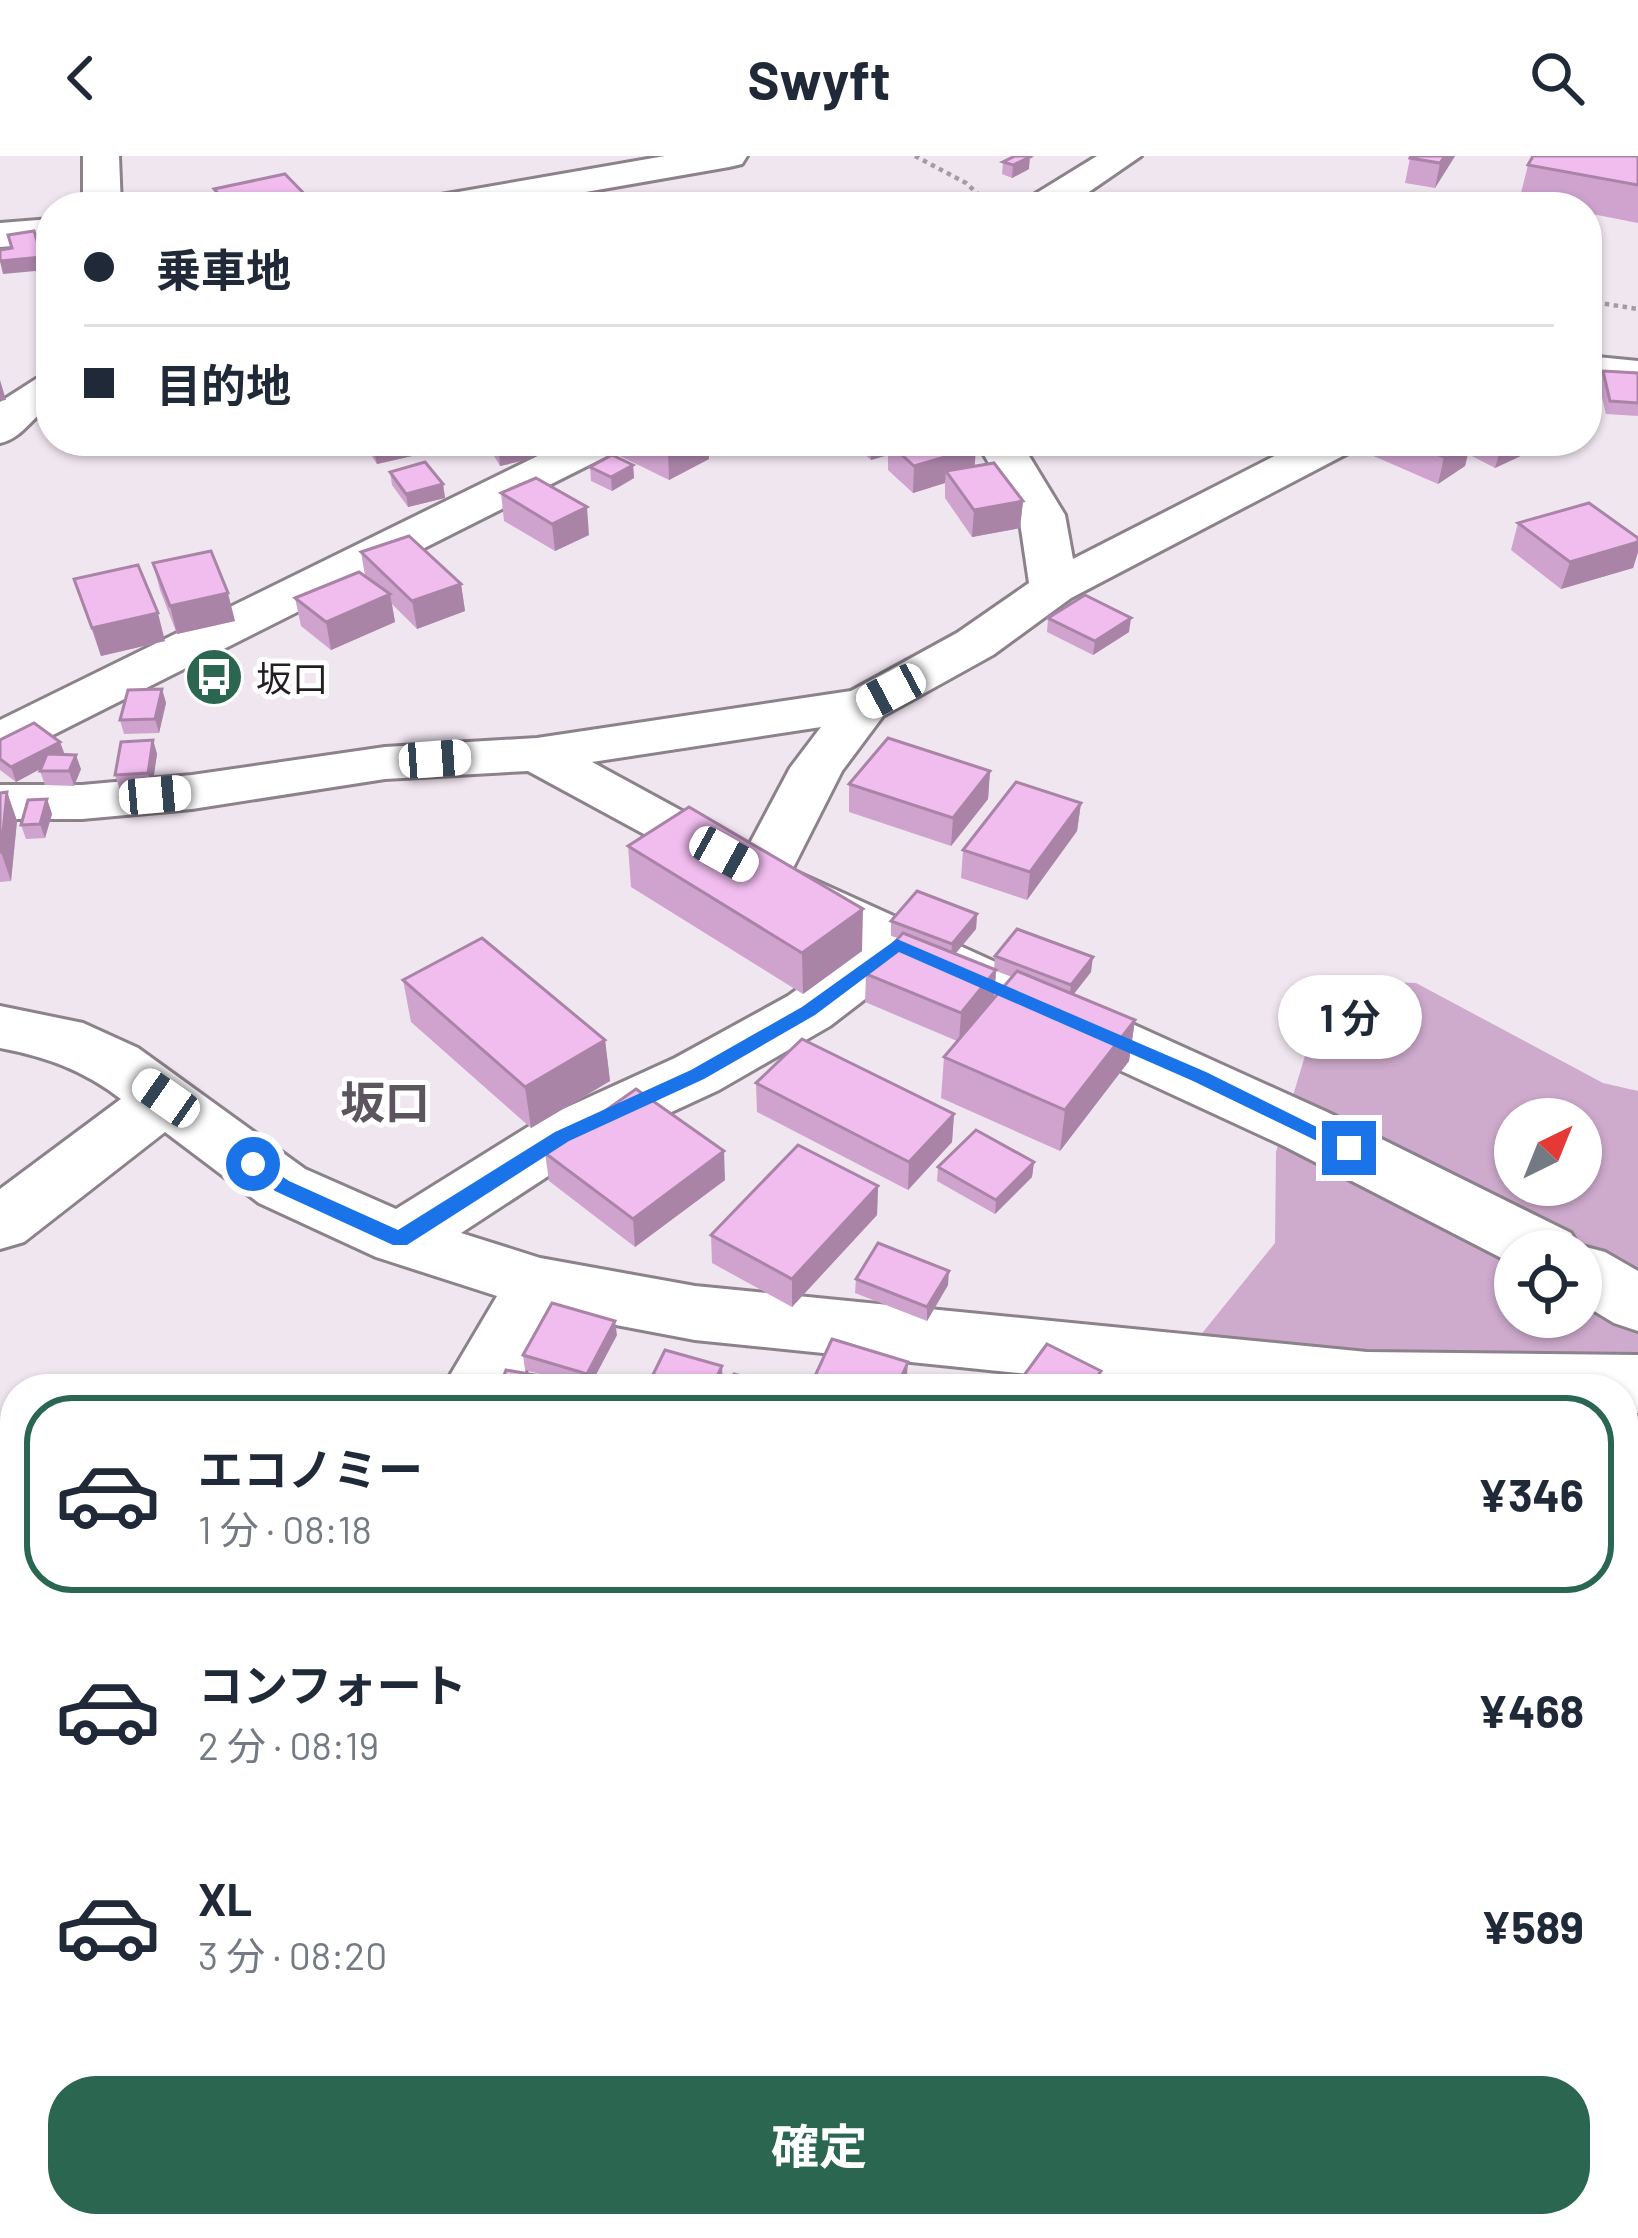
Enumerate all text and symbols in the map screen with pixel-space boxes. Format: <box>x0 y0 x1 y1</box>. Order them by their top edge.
icon: back <box>48 45 114 111</box>
icon: search <box>1524 45 1590 111</box>
text: Swyft <box>747 46 891 111</box>
text: 乗車地 <box>156 242 291 296</box>
text: 目的地 <box>156 357 291 411</box>
bus stop icon: 坂口 <box>183 646 245 708</box>
place label: 坂口 <box>256 656 328 699</box>
car <box>851 658 931 724</box>
car <box>398 739 472 779</box>
car <box>118 774 192 816</box>
car <box>684 821 764 887</box>
callout: 1 分 <box>1277 974 1421 1058</box>
text: 1 分 <box>1320 993 1380 1040</box>
car <box>126 1063 206 1133</box>
district label: 坂口 <box>340 1074 430 1128</box>
north arrow <box>1494 1098 1602 1206</box>
map controls <box>1494 1098 1602 1338</box>
route end <box>1322 1121 1376 1175</box>
route start <box>226 1137 280 1191</box>
button: locate <box>1494 1230 1602 1338</box>
icon: car <box>54 1440 162 1548</box>
text: エコノミー <box>198 1441 423 1495</box>
text: ¥346 <box>1477 1467 1584 1521</box>
text: 1 分 · 08:18 <box>198 1505 372 1552</box>
icon: car <box>54 1656 162 1764</box>
text: コンフォート <box>198 1657 467 1711</box>
text: ¥468 <box>1477 1683 1584 1737</box>
text: 2 分 · 08:19 <box>198 1721 379 1768</box>
text: XL <box>198 1871 252 1925</box>
icon: car <box>54 1872 162 1980</box>
text: ¥589 <box>1481 1899 1584 1953</box>
text: 3 分 · 08:20 <box>198 1931 387 1978</box>
button: 確定 <box>48 2076 1590 2214</box>

